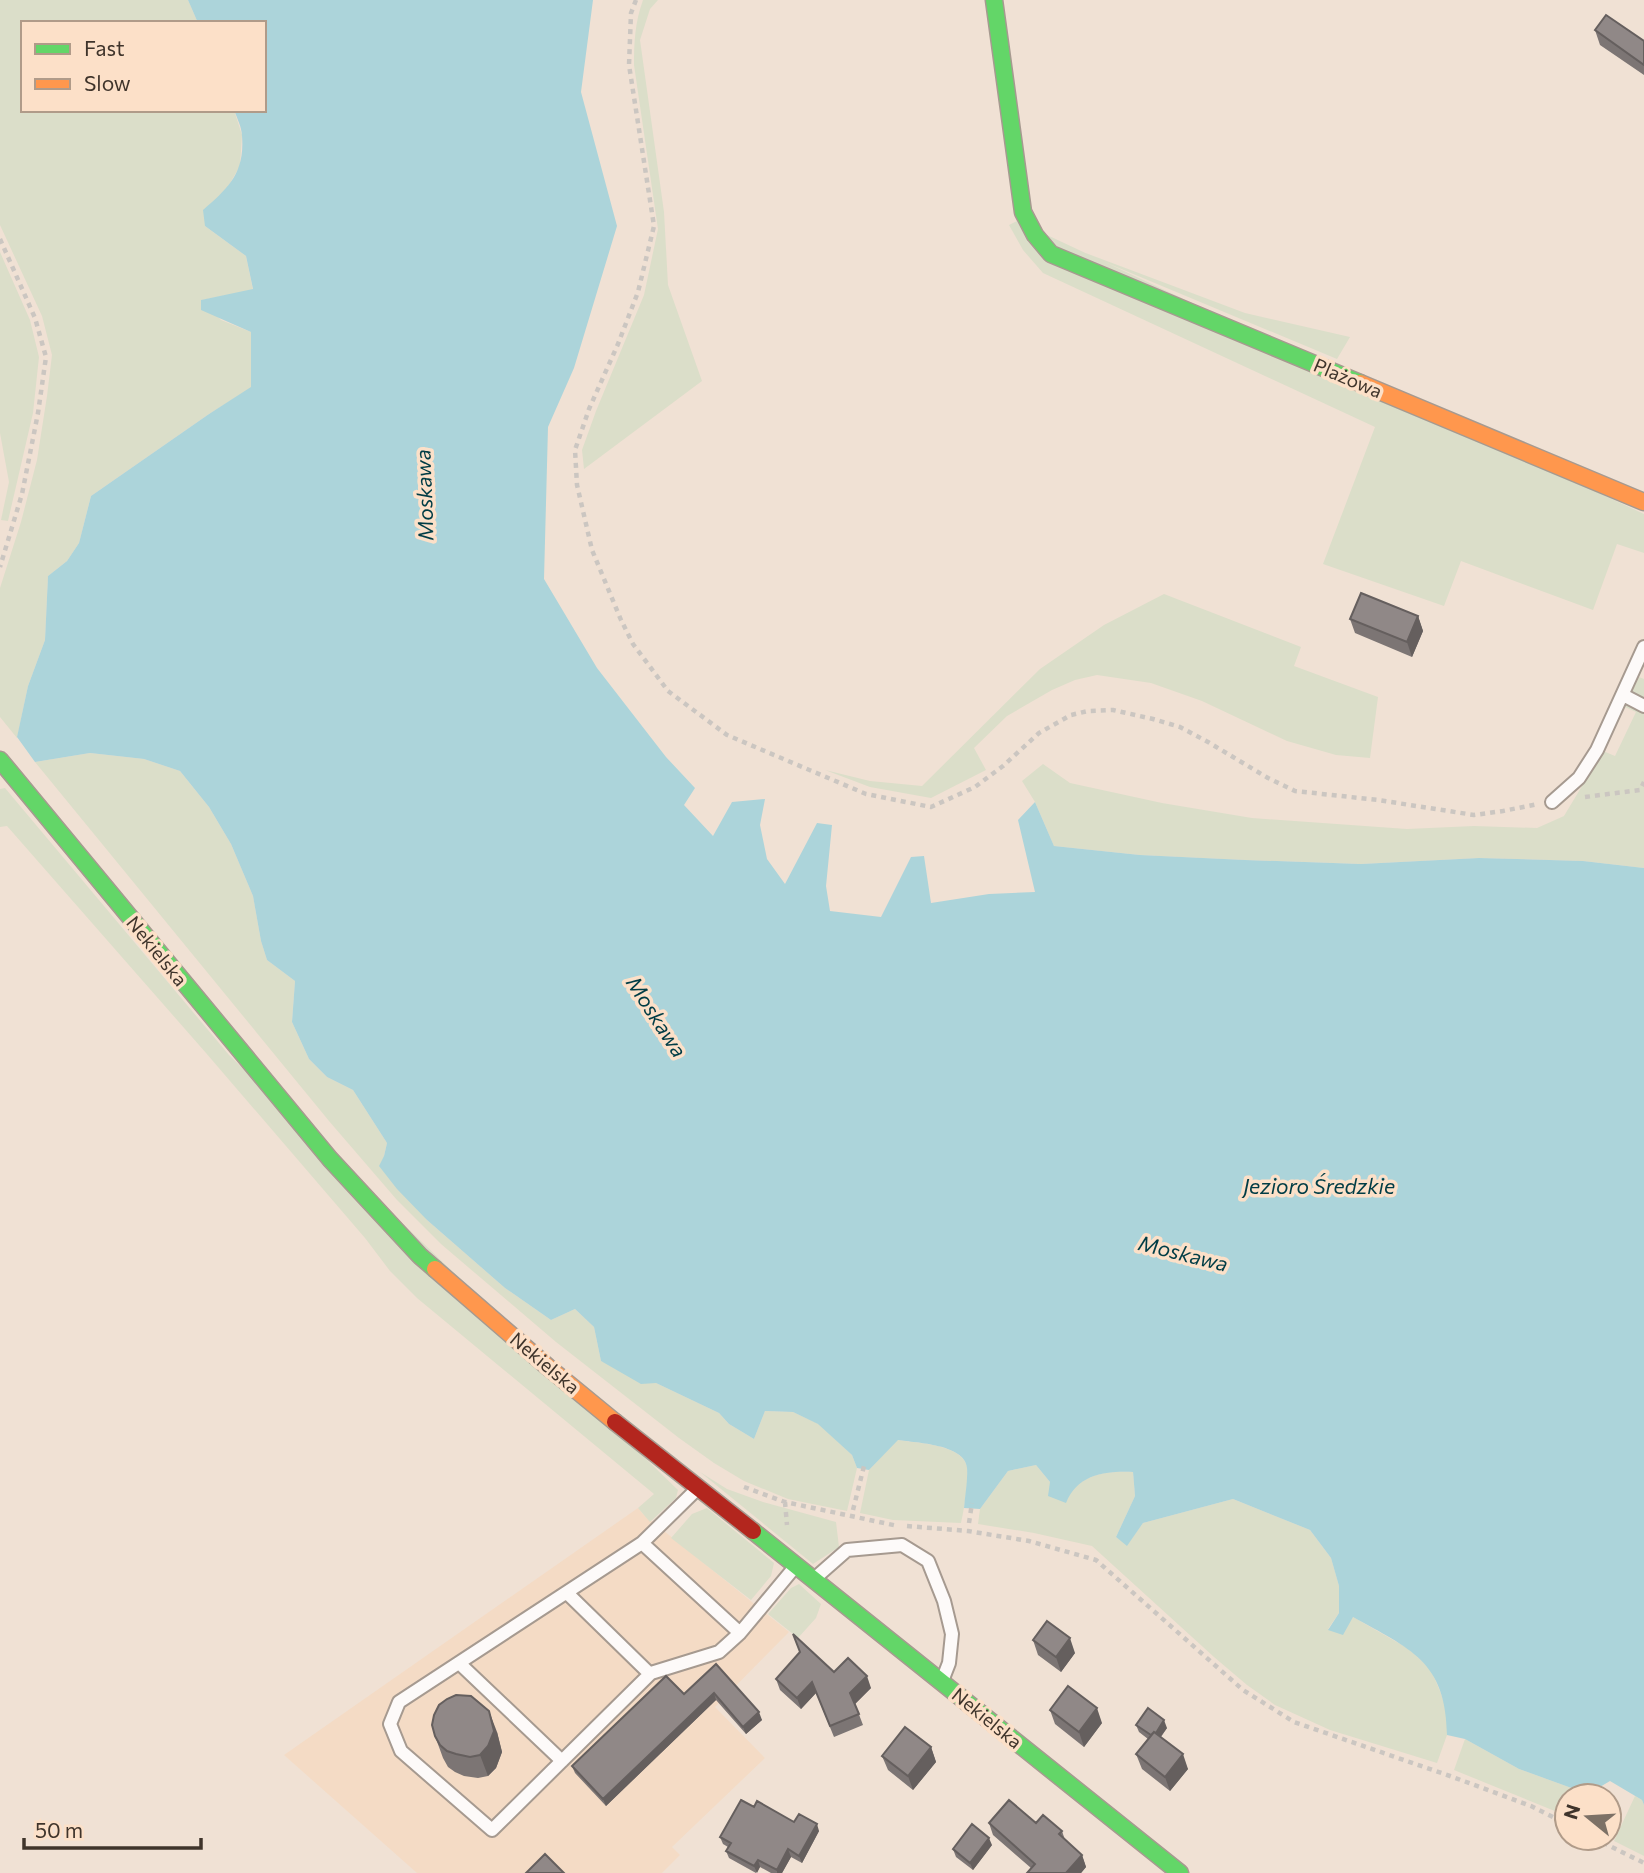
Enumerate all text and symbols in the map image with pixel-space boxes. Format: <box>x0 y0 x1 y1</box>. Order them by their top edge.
legend <box>21 21 266 112</box>
text: Fast <box>84 35 125 60</box>
text: Slow <box>84 70 131 95</box>
street label: Plażowa <box>1311 353 1386 402</box>
water label: Moskawa <box>409 449 438 541</box>
street label: Nekielska <box>122 911 193 990</box>
water label: Moskawa <box>622 971 693 1061</box>
water label: Jezioro Średzkie <box>1241 1173 1395 1198</box>
water label: Moskawa <box>1136 1229 1231 1276</box>
street label: Nekielska <box>506 1327 585 1398</box>
street label: Nekielska <box>948 1682 1027 1753</box>
north arrow <box>1553 1782 1623 1852</box>
text: N <box>1558 1801 1584 1822</box>
scale bar <box>24 1806 201 1850</box>
text: 50 m <box>35 1817 83 1842</box>

